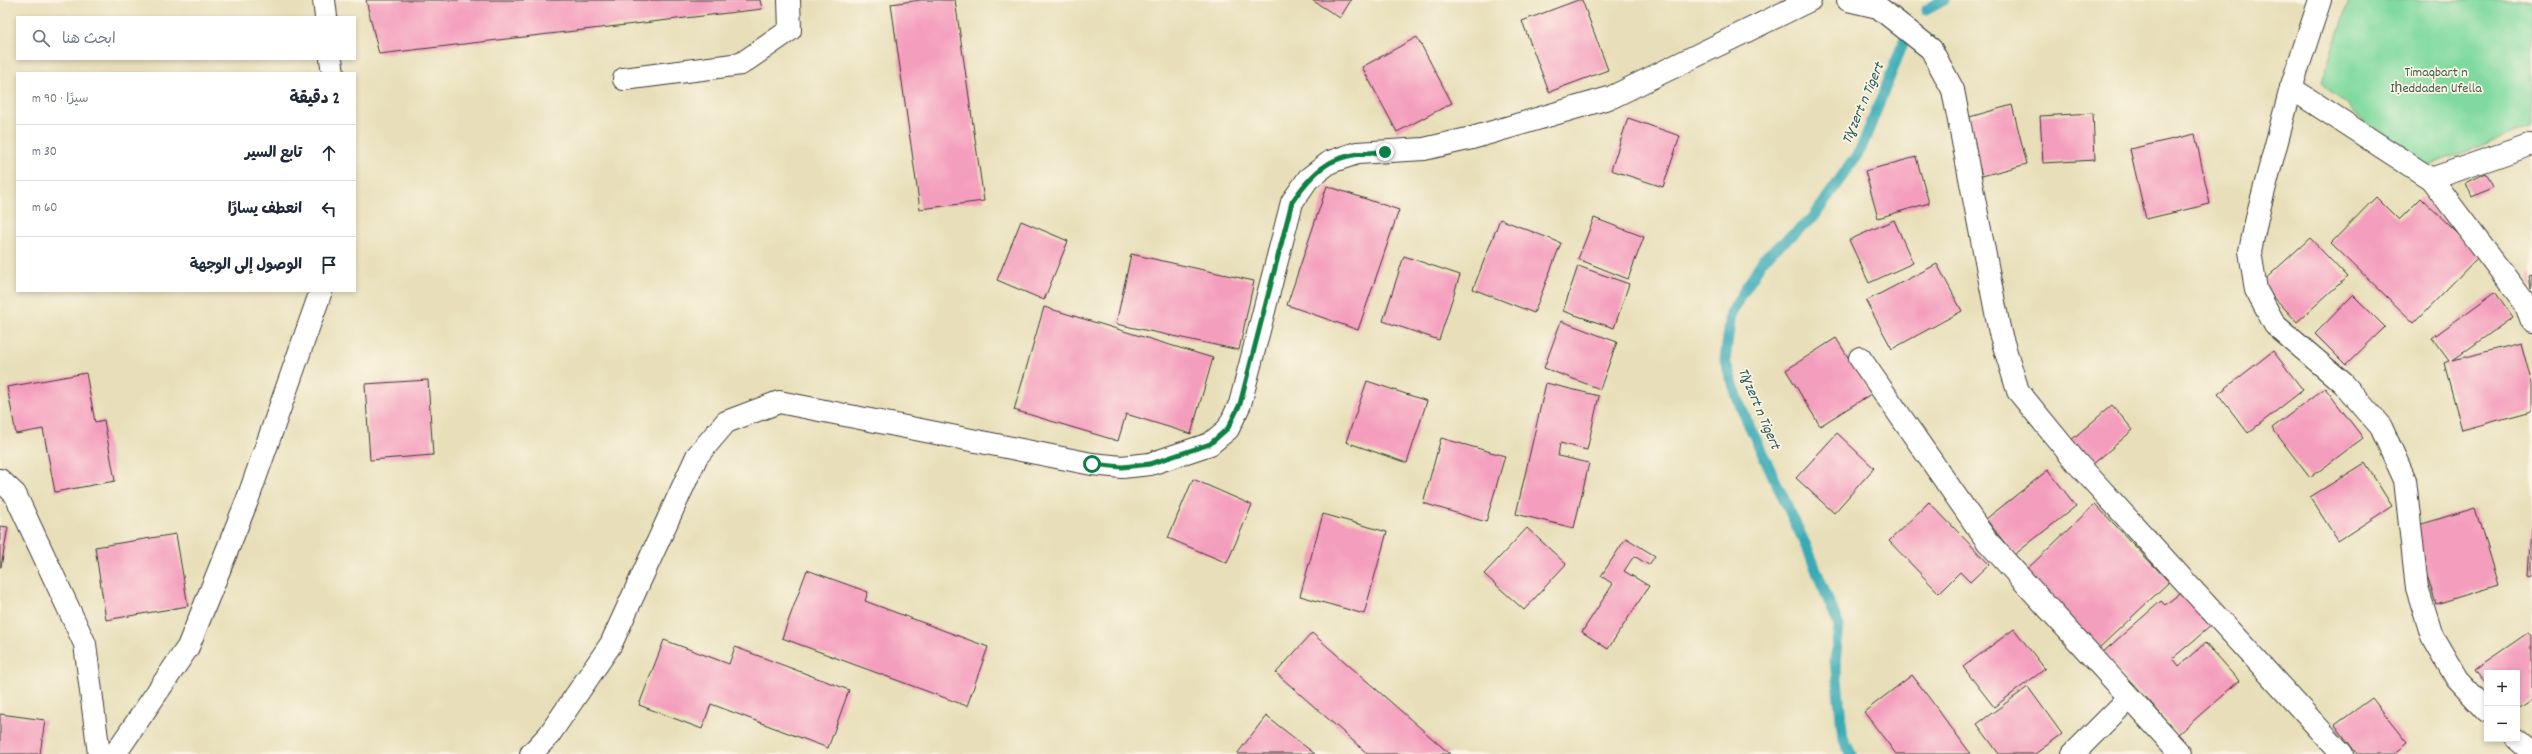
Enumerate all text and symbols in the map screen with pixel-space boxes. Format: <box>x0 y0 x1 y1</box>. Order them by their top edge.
search box <box>16 16 356 60</box>
icon: search <box>30 27 52 49</box>
text: ابحث هنا <box>62 29 116 51</box>
water label: Tiɣzert n Tigert <box>1837 58 1891 148</box>
park label: Timaqbart n Iḥeddaden Ufella <box>2390 63 2482 99</box>
text: 2 دقيقة <box>289 88 340 112</box>
text: سيرًا · 90 m <box>32 90 89 109</box>
icon: ahead <box>318 142 340 164</box>
text: 30 m <box>32 143 57 162</box>
text: تابع السير <box>245 143 302 165</box>
route end <box>1376 143 1394 161</box>
icon: left <box>318 198 340 220</box>
text: 60 m <box>32 199 57 218</box>
text: انعطف يسارًا <box>228 199 302 221</box>
icon: arrive <box>318 254 340 276</box>
text: الوصول إلى الوجهة <box>190 255 302 277</box>
water label: Tiɣzert n Tigert <box>1731 365 1786 454</box>
route start <box>1083 455 1101 473</box>
map controls <box>2484 670 2520 742</box>
button: + <box>2484 670 2520 706</box>
button: − <box>2484 706 2520 742</box>

